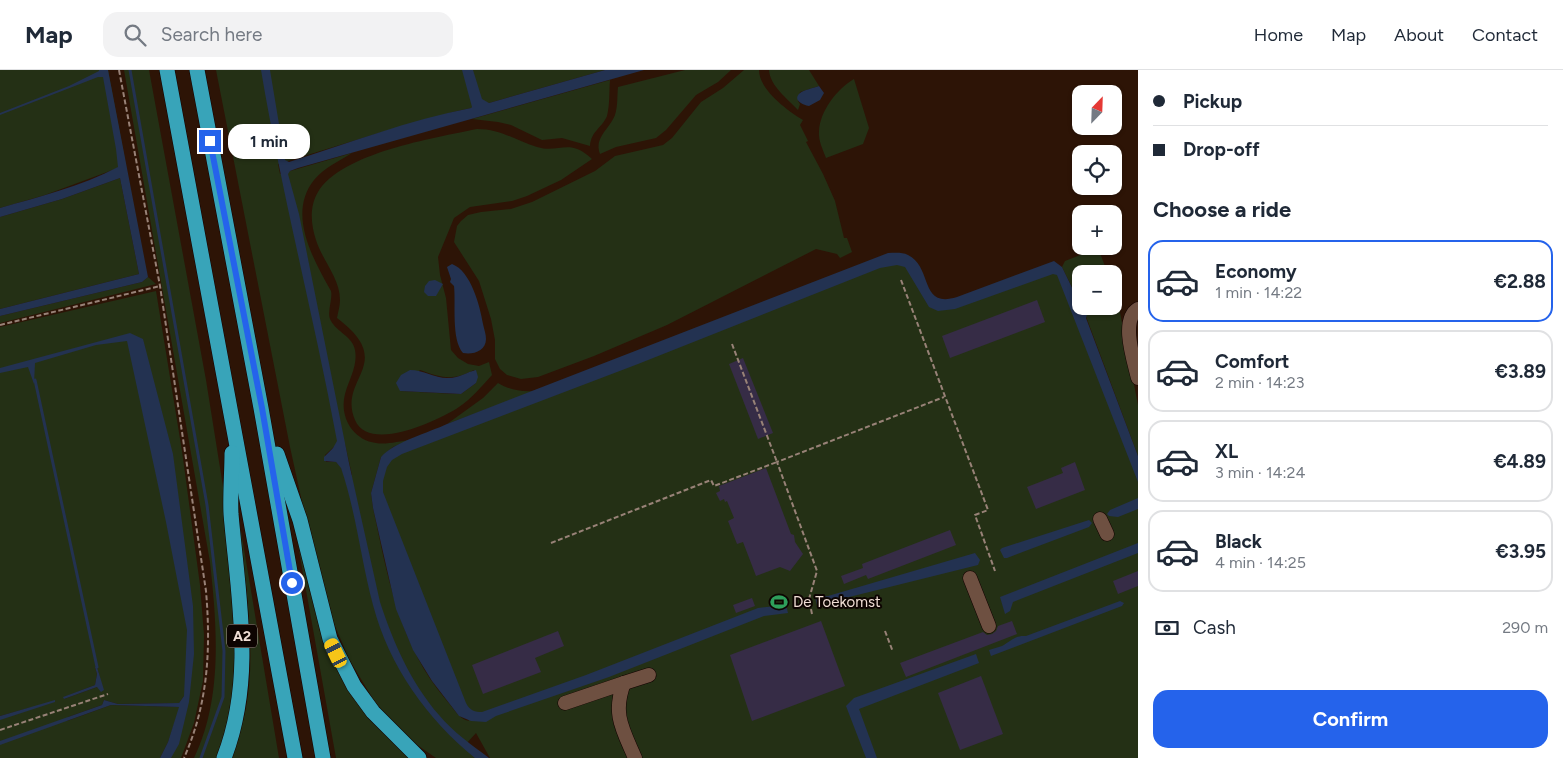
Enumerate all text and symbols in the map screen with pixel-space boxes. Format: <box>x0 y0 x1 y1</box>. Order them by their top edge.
search box <box>103 12 453 57</box>
text: Map <box>25 20 73 49</box>
icon: search <box>121 21 149 49</box>
text: Search here <box>161 23 262 46</box>
text: Home <box>1254 24 1303 46</box>
text: Map <box>1331 24 1366 46</box>
text: About <box>1394 24 1444 46</box>
text: Contact <box>1472 24 1538 46</box>
north arrow <box>1072 85 1122 135</box>
map controls <box>1072 85 1122 315</box>
text: Pickup <box>1183 90 1242 113</box>
callout: 1 min <box>228 124 310 158</box>
route end <box>199 130 221 152</box>
text: 1 min <box>250 132 288 151</box>
text: Drop-off <box>1183 138 1260 161</box>
button: locate <box>1072 145 1122 195</box>
text: Choose a ride <box>1153 196 1291 223</box>
button: + <box>1072 205 1122 255</box>
icon: car <box>1155 259 1200 304</box>
text: Economy <box>1215 260 1297 283</box>
button: − <box>1072 265 1122 315</box>
text: €2.88 <box>1494 270 1546 293</box>
text: 1 min · 14:22 <box>1215 283 1302 302</box>
icon: car <box>1155 349 1200 394</box>
text: Comfort <box>1215 350 1290 373</box>
text: €3.89 <box>1495 360 1546 383</box>
text: 2 min · 14:23 <box>1215 373 1304 392</box>
icon: car <box>1155 439 1200 484</box>
text: XL <box>1215 440 1238 463</box>
text: €4.89 <box>1493 450 1546 473</box>
text: 3 min · 14:24 <box>1215 463 1305 482</box>
icon: car <box>1155 529 1200 574</box>
text: Black <box>1215 530 1262 553</box>
text: €3.95 <box>1495 540 1546 563</box>
text: 4 min · 14:25 <box>1215 553 1306 572</box>
route start <box>281 572 303 594</box>
sports icon: De Toekomst <box>769 592 789 612</box>
place label: De Toekomst <box>793 593 881 611</box>
icon: cash <box>1153 614 1181 642</box>
text: Cash <box>1193 616 1236 639</box>
text: 290 m <box>1502 618 1548 637</box>
road number: A2 <box>227 624 257 648</box>
car <box>322 636 349 670</box>
button: Confirm <box>1153 690 1548 748</box>

